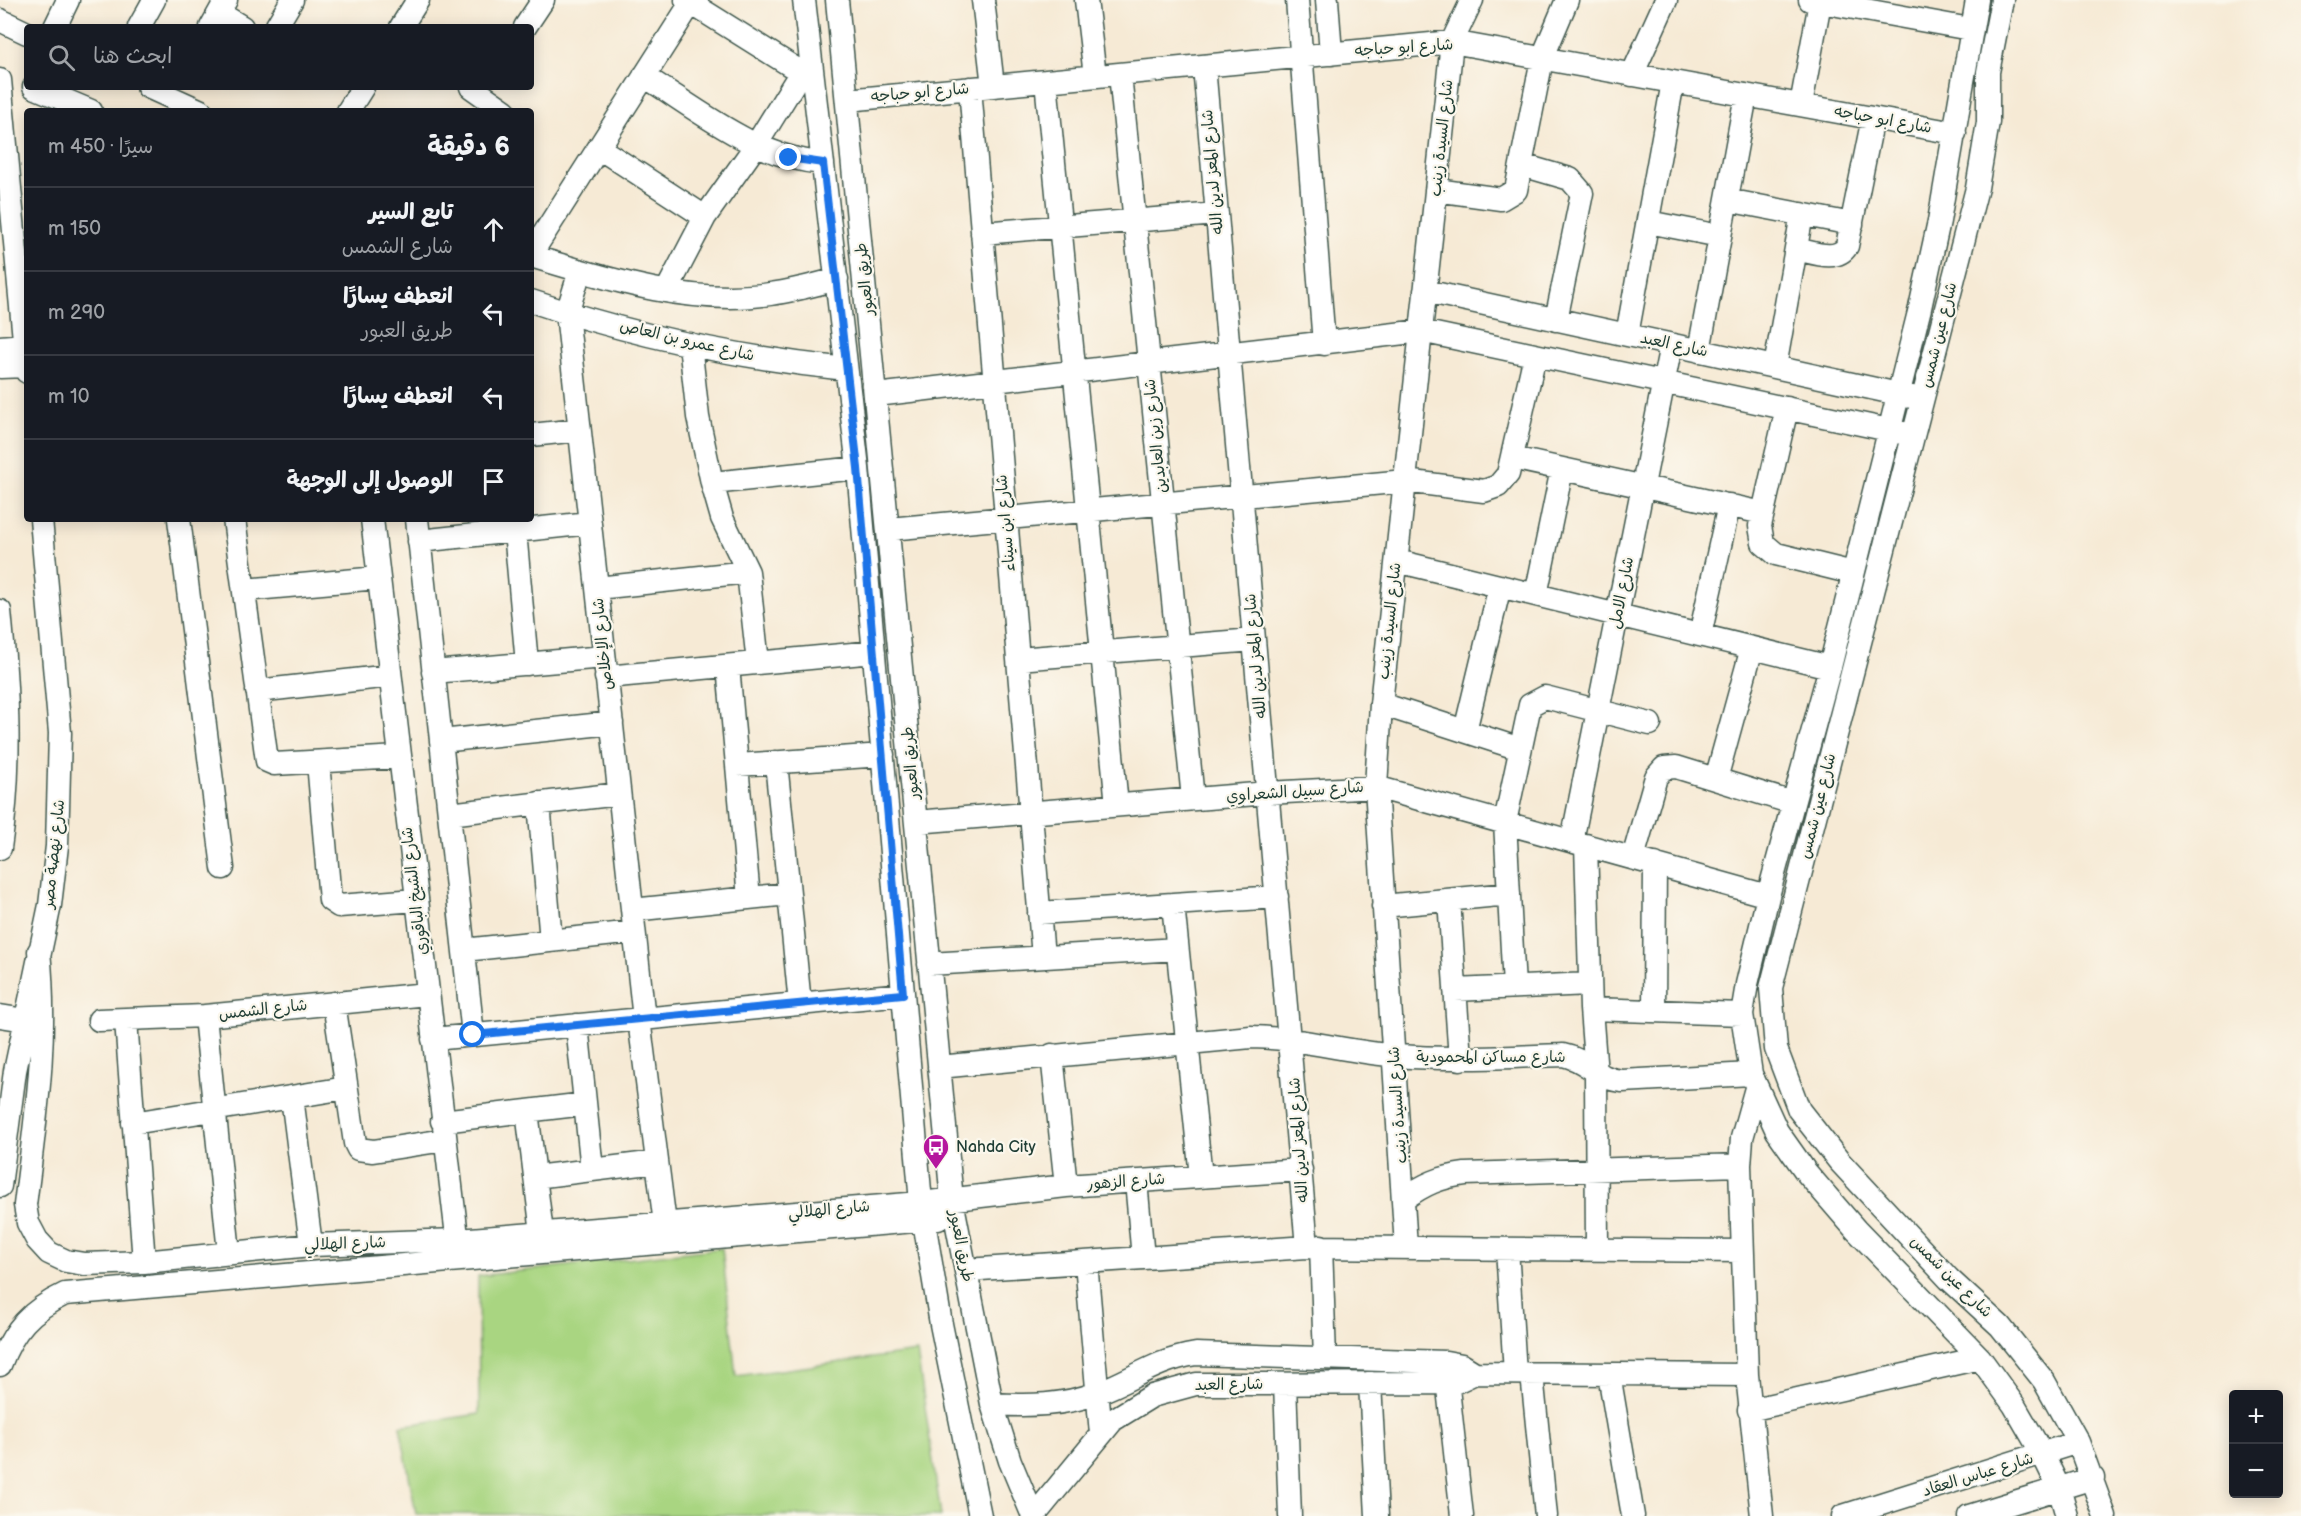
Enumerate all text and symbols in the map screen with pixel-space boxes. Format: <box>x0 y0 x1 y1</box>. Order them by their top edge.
search box <box>24 24 534 90</box>
street label: شارع ابو حباجه <box>1354 35 1454 62</box>
icon: search <box>45 41 78 74</box>
text: ابحث هنا <box>93 43 173 70</box>
street label: شارع ابو حباجه <box>870 79 970 108</box>
street label: شارع السيدة زينب <box>1426 79 1459 198</box>
street label: شارع ابو حباجه <box>1833 102 1933 139</box>
street label: شارع المعز لدين الله <box>1198 109 1229 235</box>
text: 6 دقيقة <box>427 132 510 163</box>
text: سيرًا · 450 m <box>48 135 153 159</box>
route end <box>775 144 801 170</box>
text: تابع السير <box>369 199 453 226</box>
icon: ahead <box>477 213 510 246</box>
text: 150 m <box>48 217 101 241</box>
text: شارع الشمس <box>342 235 453 259</box>
street label: طريق العبور <box>852 242 878 318</box>
street label: شارع عين شمس <box>1917 280 1962 390</box>
text: انعطف يسارًا <box>343 283 453 310</box>
icon: left <box>477 297 510 330</box>
text: 290 m <box>48 301 105 325</box>
street label: شارع عمرو بن العاص <box>618 316 756 367</box>
text: طريق العبور <box>362 319 453 343</box>
street label: شارع العبد <box>1638 329 1710 362</box>
street label: شارع زين العابدين <box>1141 378 1172 494</box>
icon: left <box>477 381 510 414</box>
text: انعطف يسارًا <box>343 383 453 410</box>
text: 10 m <box>48 385 89 409</box>
icon: arrive <box>477 465 510 498</box>
text: الوصول إلى الوجهة <box>286 467 453 494</box>
street label: شارع ابن سيناء <box>992 474 1021 572</box>
street label: شارع الامل <box>1606 555 1639 631</box>
street label: شارع السيدة زينب <box>1374 562 1407 681</box>
street label: شارع المعز لدين الله <box>1241 593 1272 719</box>
street label: شارع الإخلاص <box>589 597 618 691</box>
street label: طريق العبور <box>898 726 924 802</box>
street label: شارع عين شمس <box>1796 751 1841 861</box>
street label: شارع سبيل الشعراوي <box>1225 778 1365 807</box>
street label: شارع نهضة مصر <box>39 798 70 912</box>
street label: شارع الشيخ الباقوري <box>398 826 433 956</box>
street label: شارع الشمس <box>218 996 308 1025</box>
route start <box>459 1021 485 1047</box>
street label: شارع السيدة زينب <box>1384 1046 1413 1164</box>
street label: شارع مساكن المحمودية <box>1416 1048 1566 1068</box>
street label: شارع المعز لدين الله <box>1285 1077 1314 1203</box>
bus stop icon: Nahda City <box>921 1132 951 1170</box>
place label: Nahda City <box>956 1138 1037 1157</box>
street label: شارع الزهور <box>1085 1170 1166 1195</box>
street label: شارع الهلالي <box>787 1197 871 1227</box>
street label: طريق العبور <box>944 1206 977 1284</box>
street label: شارع عين شمس <box>1905 1232 1996 1323</box>
street label: شارع الهلالي <box>304 1233 386 1259</box>
street label: شارع العبد <box>1194 1375 1264 1396</box>
map controls <box>2229 1390 2283 1498</box>
button: + <box>2229 1390 2283 1444</box>
button: − <box>2229 1444 2283 1498</box>
street label: شارع عباس العقاد <box>1920 1449 2036 1502</box>

